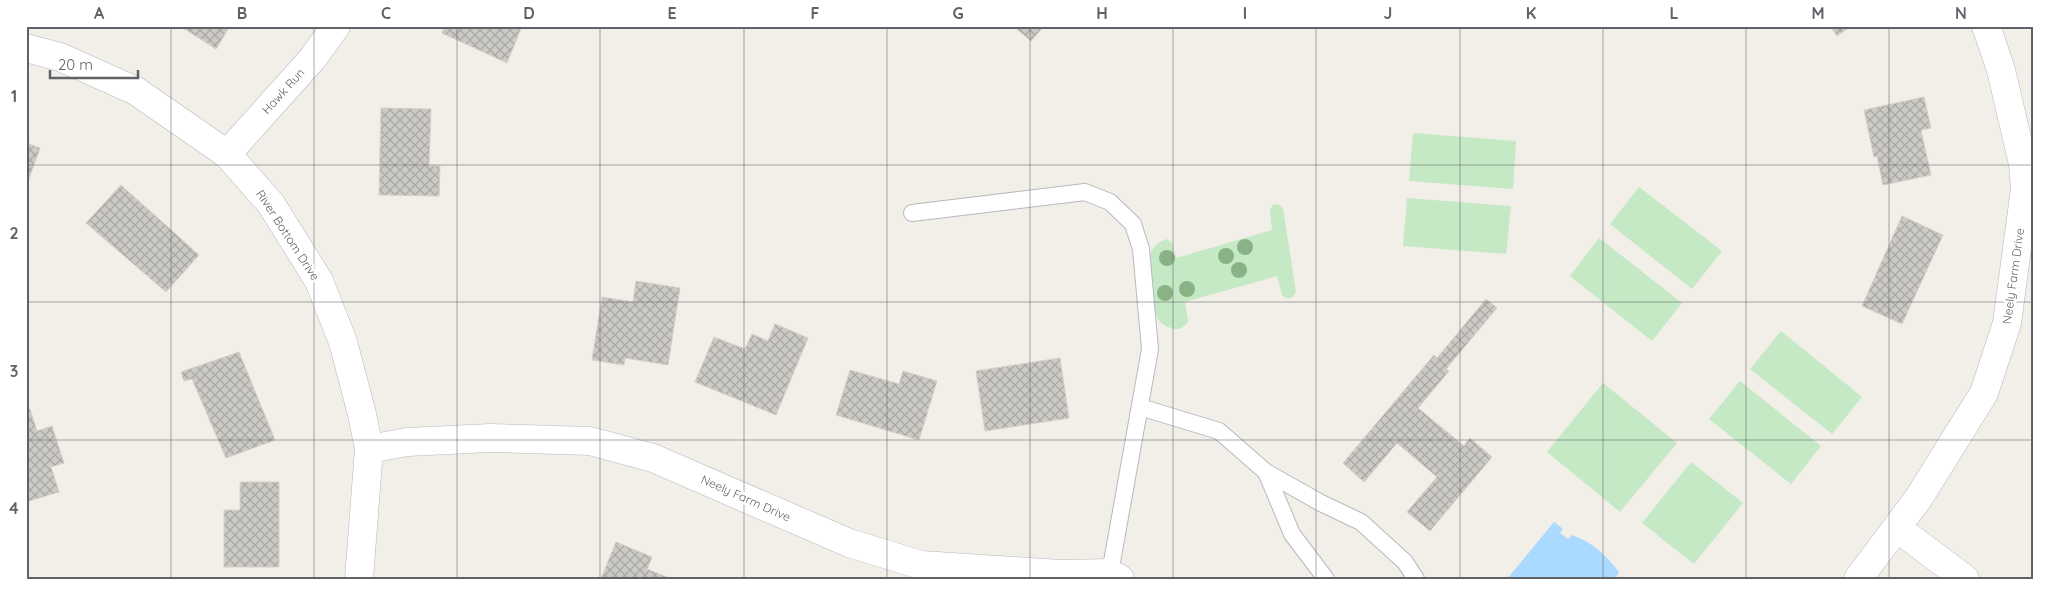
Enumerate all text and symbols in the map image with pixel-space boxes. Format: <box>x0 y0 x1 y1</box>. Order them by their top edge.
text: A <box>94 3 105 23</box>
text: B <box>237 3 247 23</box>
text: C <box>381 3 391 23</box>
text: D <box>523 3 535 23</box>
text: E <box>667 3 677 23</box>
text: F <box>811 3 820 23</box>
text: G <box>952 3 964 23</box>
text: H <box>1096 3 1108 23</box>
text: I <box>1243 3 1247 23</box>
text: J <box>1384 3 1392 23</box>
text: K <box>1526 3 1536 23</box>
text: L <box>1670 3 1679 23</box>
text: M <box>1811 3 1825 23</box>
text: N <box>1955 3 1967 23</box>
scale bar <box>50 48 138 80</box>
text: 20 m <box>58 55 93 74</box>
street label: Hawk Run <box>259 65 307 117</box>
text: 1 <box>11 86 17 106</box>
street label: River Bottom Drive <box>253 187 323 283</box>
text: 2 <box>9 223 19 243</box>
street label: Neely Farm Drive <box>1999 227 2027 325</box>
text: 3 <box>10 361 18 381</box>
street label: Neely Farm Drive <box>699 472 793 525</box>
text: 4 <box>9 498 19 518</box>

